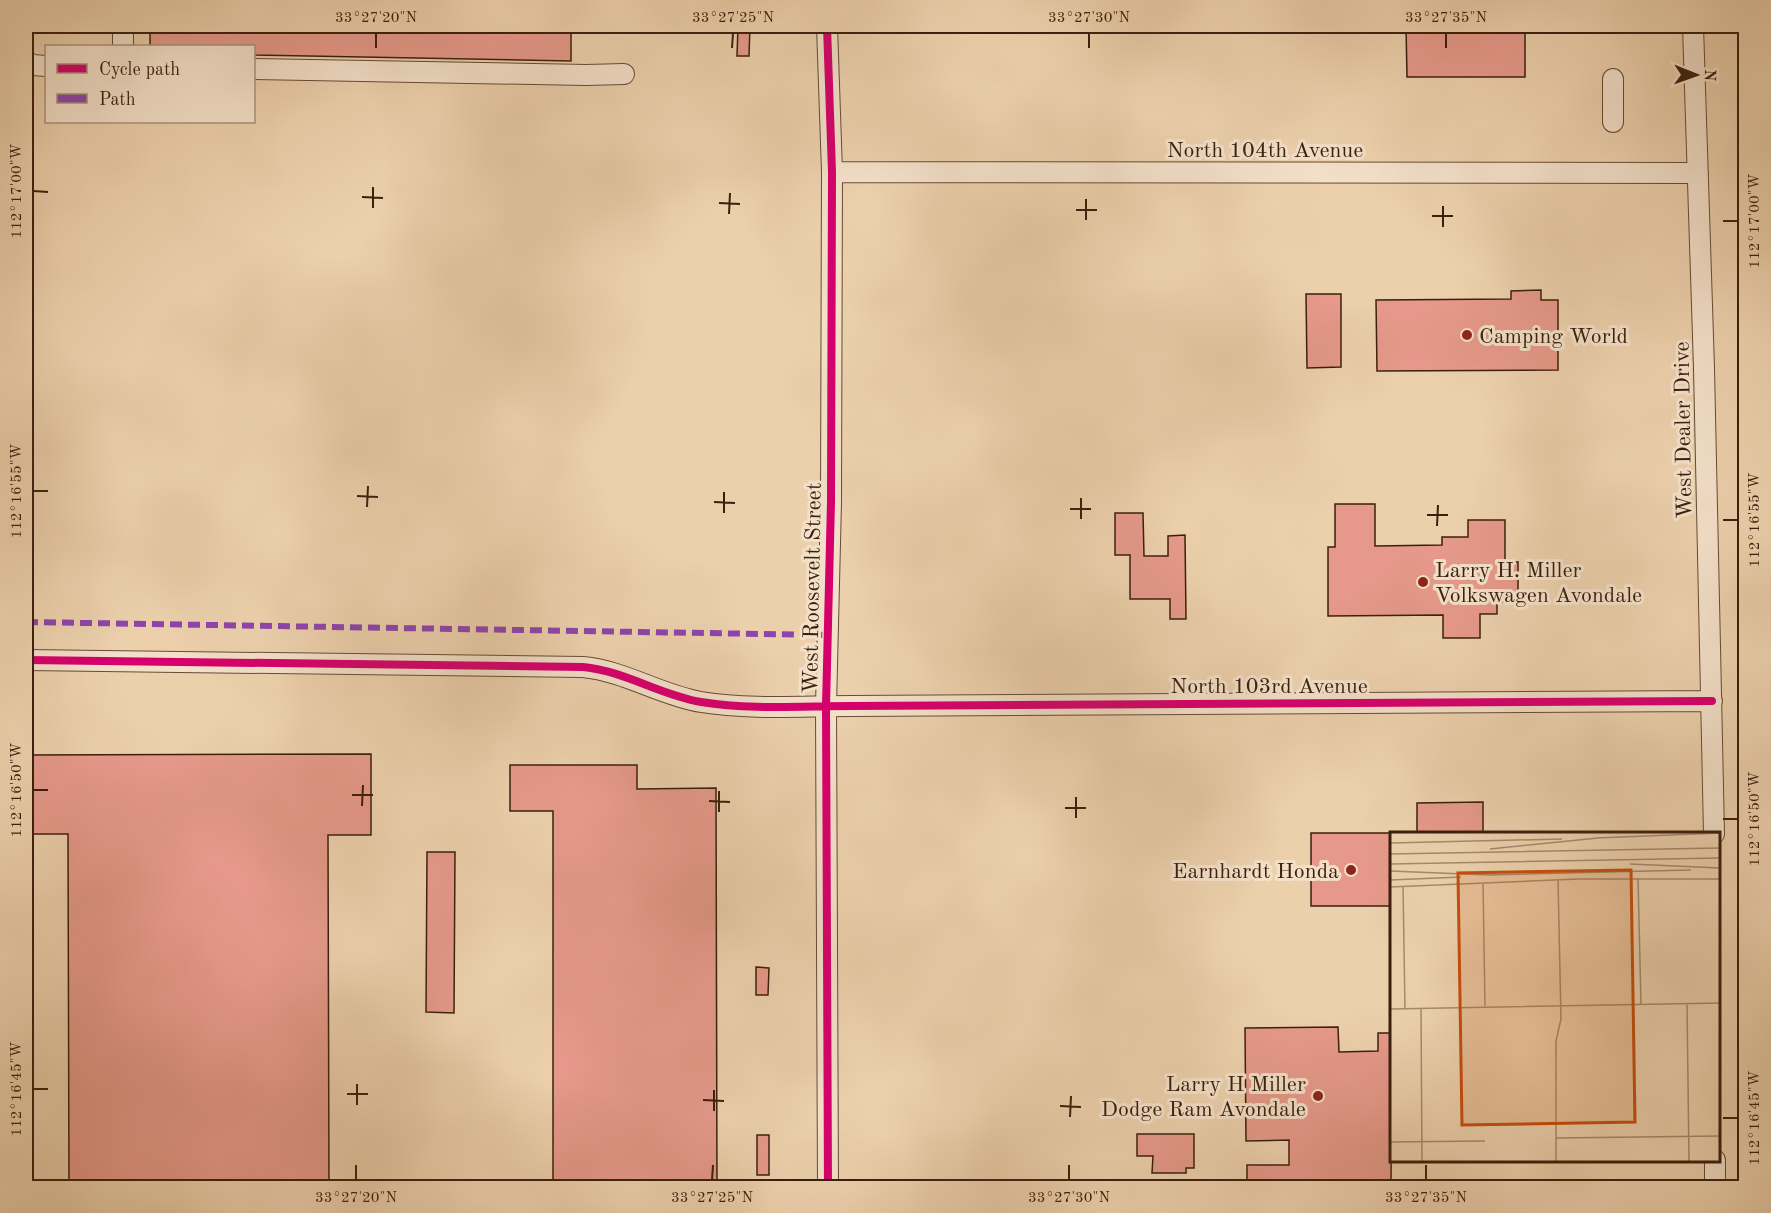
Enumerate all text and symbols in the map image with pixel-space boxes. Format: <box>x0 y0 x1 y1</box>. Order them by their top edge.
text: 33°27'20"N <box>335 11 417 26</box>
text: 33°27'25"N <box>692 11 774 26</box>
text: 33°27'30"N <box>1048 11 1130 26</box>
text: 33°27'35"N <box>1405 11 1487 26</box>
legend <box>45 45 255 123</box>
north arrow <box>1666 45 1726 105</box>
text: Cycle path <box>99 61 180 79</box>
text: N <box>1701 69 1717 82</box>
text: Path <box>99 91 136 109</box>
street label: North 104th Avenue <box>1167 140 1363 162</box>
text: 112°17'00"W <box>10 143 25 239</box>
text: 112°17'00"W <box>1748 173 1763 269</box>
place label: Camping World <box>1479 326 1628 348</box>
marker: Camping World <box>1460 328 1474 342</box>
street label: West Dealer Drive <box>1671 341 1697 519</box>
text: 112°16'55"W <box>10 443 25 539</box>
text: 112°16'55"W <box>1748 472 1763 568</box>
street label: West Roosevelt Street <box>800 482 826 694</box>
place label: Larry H. Miller Volkswagen Avondale <box>1435 560 1642 607</box>
marker: Larry H. Miller Volkswagen Avondale <box>1416 575 1430 589</box>
street label: North 103rd Avenue <box>1170 676 1368 698</box>
text: 112°16'50"W <box>10 742 25 838</box>
text: 112°16'50"W <box>1748 771 1763 867</box>
inset map <box>1390 832 1720 1162</box>
place label: Earnhardt Honda <box>1172 861 1339 883</box>
marker: Earnhardt Honda <box>1344 863 1358 877</box>
text: 112°16'45"W <box>10 1041 25 1137</box>
text: 112°16'45"W <box>1748 1070 1763 1166</box>
place label: Larry H Miller Dodge Ram Avondale <box>1101 1074 1306 1121</box>
marker: Larry H Miller Dodge Ram Avondale <box>1311 1089 1325 1103</box>
text: 33°27'20"N <box>315 1191 397 1206</box>
text: 33°27'25"N <box>671 1191 753 1206</box>
text: 33°27'30"N <box>1028 1191 1110 1206</box>
text: 33°27'35"N <box>1385 1191 1467 1206</box>

